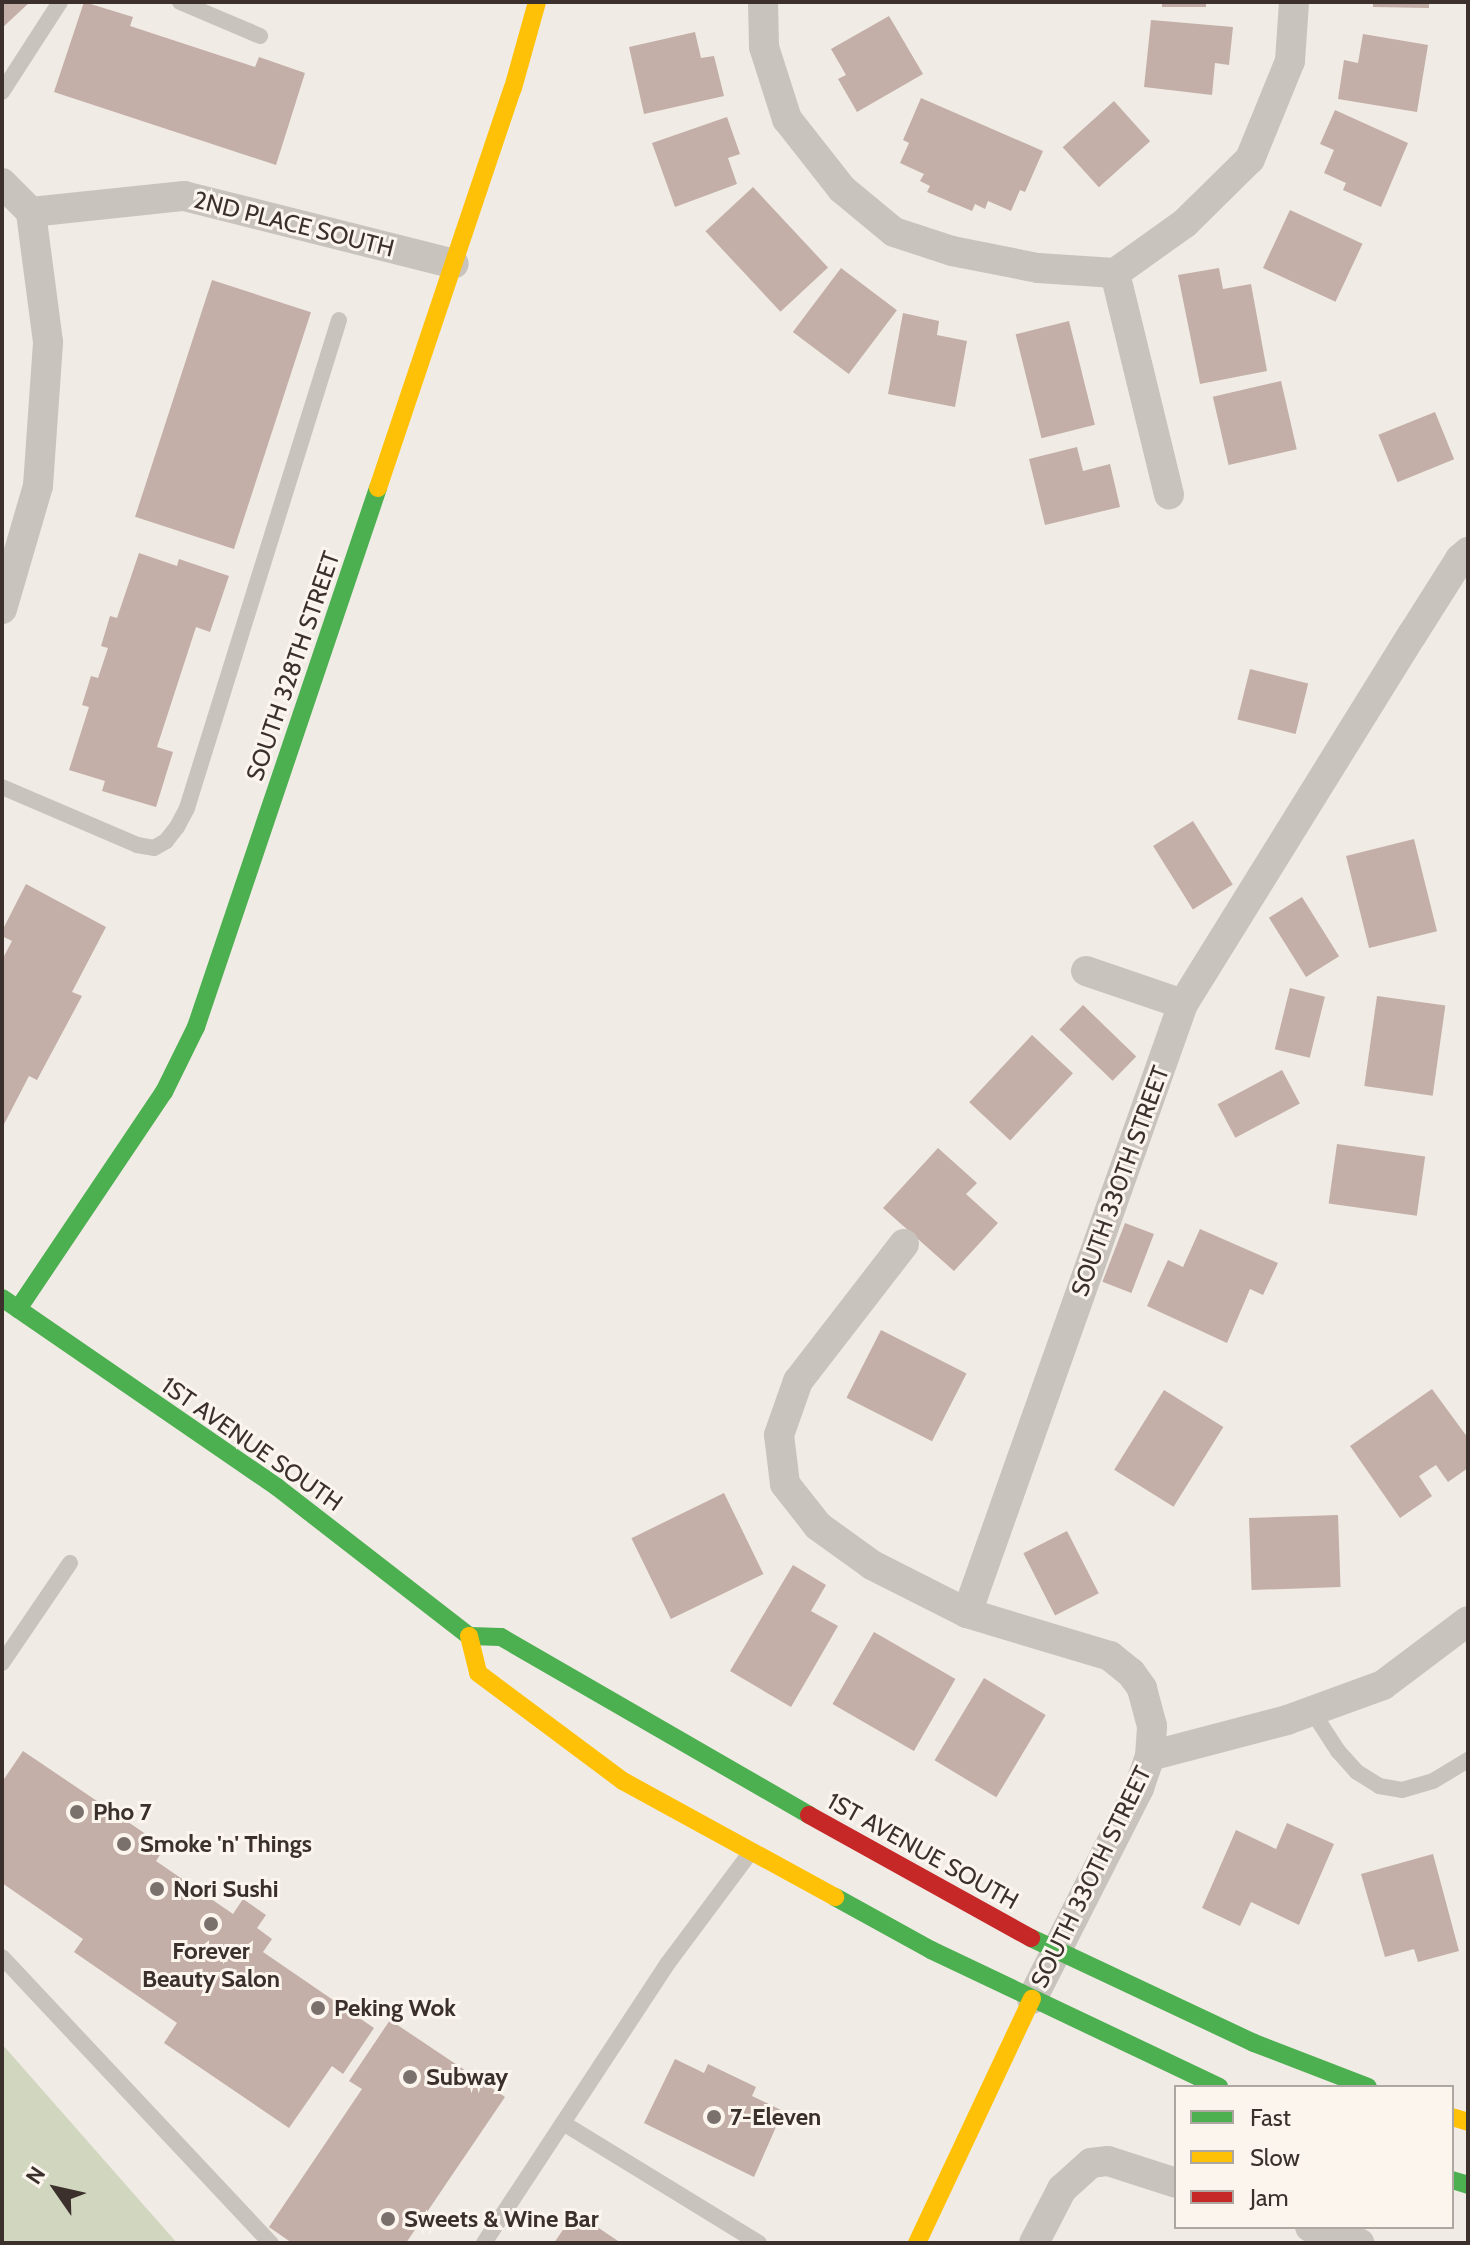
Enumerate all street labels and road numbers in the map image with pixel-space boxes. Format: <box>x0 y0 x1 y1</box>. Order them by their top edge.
street label: 2ND PLACE SOUTH <box>191 185 397 263</box>
street label: SOUTH 328TH STREET <box>240 548 346 784</box>
street label: SOUTH 330TH STREET <box>1065 1062 1175 1300</box>
street label: 1ST AVENUE SOUTH <box>156 1371 348 1517</box>
street label: SOUTH 330TH STREET <box>1025 1761 1157 1993</box>
street label: 1ST AVENUE SOUTH <box>822 1786 1024 1916</box>

